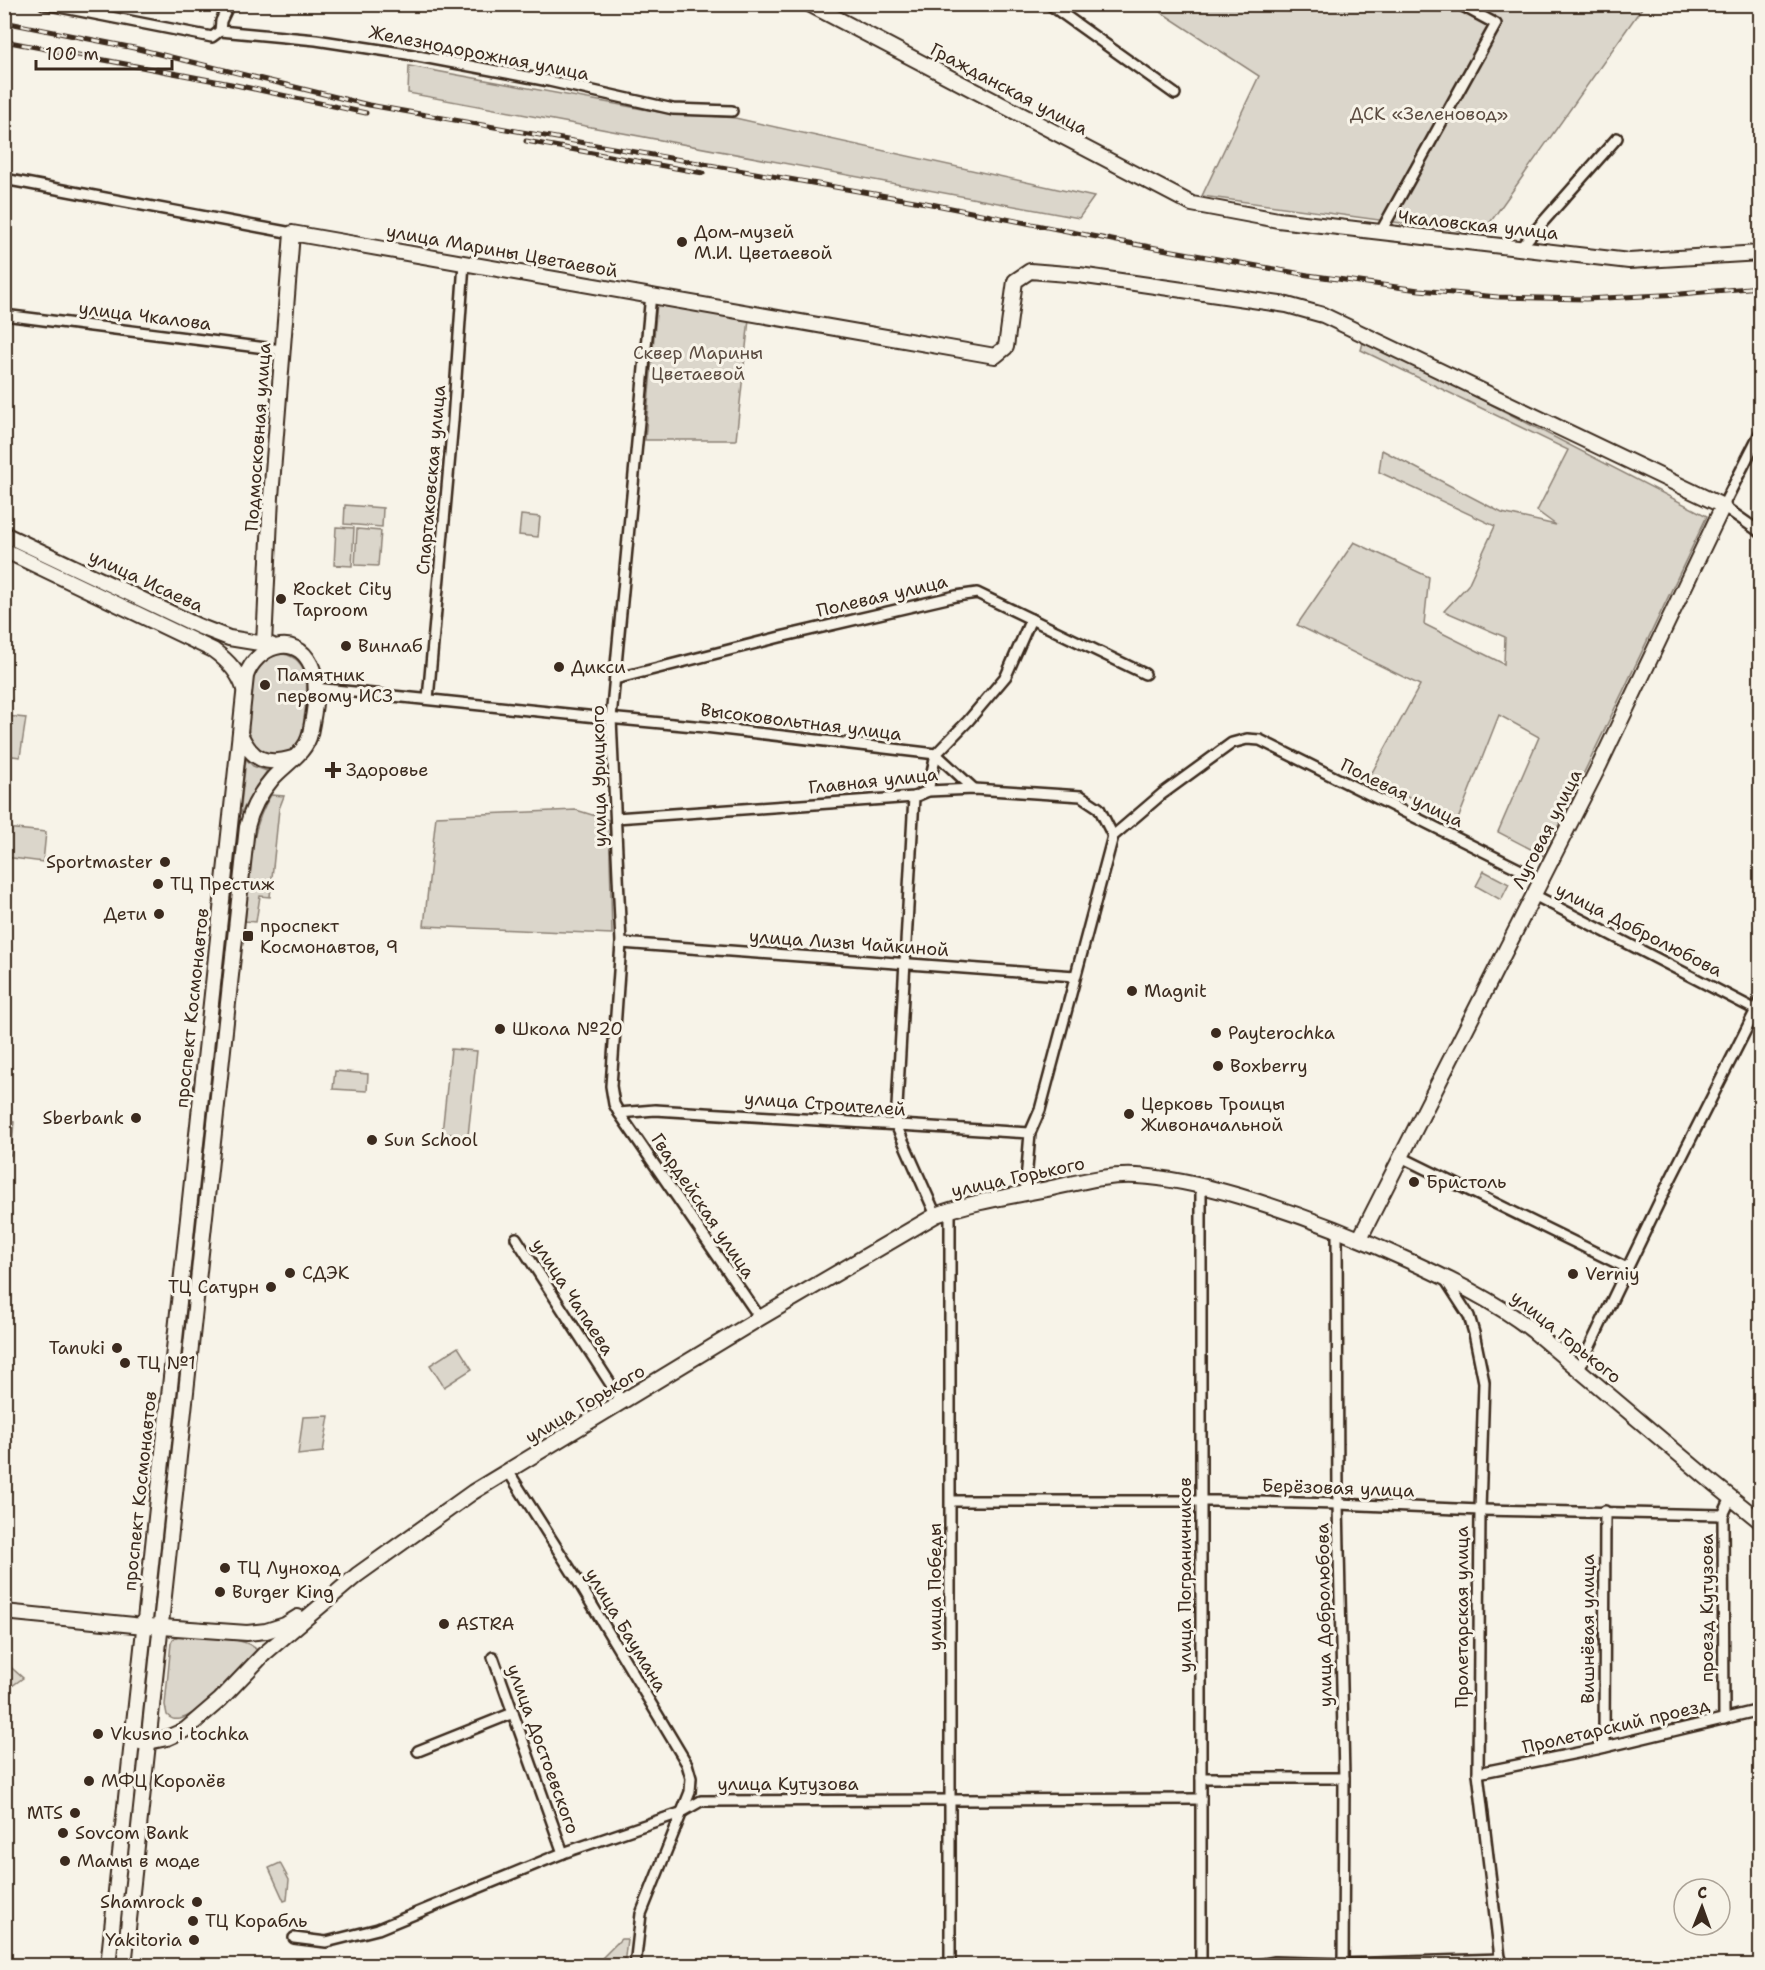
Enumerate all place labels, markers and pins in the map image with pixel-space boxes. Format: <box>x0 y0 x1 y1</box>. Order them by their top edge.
place label: Дом-музей М.И. Цветаевой <box>694 220 833 265</box>
marker: Дом-музей М.И. Цветаевой <box>675 235 689 249</box>
place label: Rocket City Taproom <box>293 577 392 622</box>
marker: Rocket City Taproom <box>274 592 288 606</box>
place label: Винлаб <box>358 634 423 658</box>
marker: Винлаб <box>339 639 353 653</box>
place label: Дикси <box>571 655 626 679</box>
marker: Дикси <box>552 660 566 674</box>
place label: Памятник первому ИСЗ <box>277 663 393 708</box>
marker: Памятник первому ИСЗ <box>258 678 272 692</box>
place label: Здоровье <box>346 758 428 782</box>
marker: Здоровье <box>324 761 342 779</box>
place label: Sportmaster <box>46 850 153 874</box>
marker: Sportmaster <box>158 855 172 869</box>
place label: ТЦ Престиж <box>170 872 275 896</box>
marker: ТЦ Престиж <box>151 877 165 891</box>
place label: Дети <box>103 902 147 926</box>
marker: Дети <box>152 907 166 921</box>
place label: проспект Космонавтов, 9 <box>260 914 398 959</box>
marker: проспект Космонавтов, 9 <box>241 929 255 943</box>
place label: Magnit <box>1144 979 1207 1003</box>
marker: Magnit <box>1125 984 1139 998</box>
place label: Школа №20 <box>512 1017 623 1041</box>
place label: Payterochka <box>1228 1021 1335 1045</box>
marker: Школа №20 <box>493 1022 507 1036</box>
marker: Payterochka <box>1209 1026 1223 1040</box>
place label: Boxberry <box>1230 1054 1308 1078</box>
marker: Boxberry <box>1211 1059 1225 1073</box>
place label: Церковь Троицы Живоначальной <box>1141 1092 1285 1137</box>
place label: Sberbank <box>43 1106 124 1130</box>
marker: Церковь Троицы Живоначальной <box>1122 1107 1136 1121</box>
marker: Sberbank <box>129 1111 143 1125</box>
place label: Sun School <box>384 1128 478 1152</box>
marker: Sun School <box>365 1133 379 1147</box>
place label: Бристоль <box>1426 1170 1507 1194</box>
marker: Бристоль <box>1407 1175 1421 1189</box>
place label: СДЭК <box>302 1261 350 1285</box>
place label: Verniy <box>1585 1262 1640 1286</box>
marker: СДЭК <box>283 1266 297 1280</box>
marker: Verniy <box>1566 1267 1580 1281</box>
place label: ТЦ Сатурн <box>168 1275 259 1299</box>
marker: ТЦ Сатурн <box>264 1280 278 1294</box>
place label: Tanuki <box>49 1336 105 1360</box>
marker: Tanuki <box>110 1341 124 1355</box>
place label: ТЦ №1 <box>137 1351 196 1375</box>
marker: ТЦ №1 <box>118 1356 132 1370</box>
place label: ТЦ Луноход <box>237 1556 341 1580</box>
marker: ТЦ Луноход <box>218 1561 232 1575</box>
place label: Burger King <box>232 1580 334 1604</box>
marker: Burger King <box>213 1585 227 1599</box>
place label: ASTRA <box>456 1612 515 1636</box>
marker: ASTRA <box>437 1617 451 1631</box>
place label: Vkusno i tochka <box>110 1722 249 1746</box>
marker: Vkusno i tochka <box>91 1727 105 1741</box>
place label: МФЦ Королёв <box>101 1769 225 1793</box>
marker: МФЦ Королёв <box>82 1774 96 1788</box>
place label: MTS <box>27 1801 63 1825</box>
marker: MTS <box>68 1806 82 1820</box>
place label: Sovcom Bank <box>75 1821 189 1845</box>
marker: Sovcom Bank <box>56 1826 70 1840</box>
place label: Мамы в моде <box>77 1849 200 1873</box>
marker: Мамы в моде <box>58 1854 72 1868</box>
place label: Shamrock <box>100 1890 185 1914</box>
marker: Shamrock <box>190 1895 204 1909</box>
place label: ТЦ Корабль <box>205 1909 307 1933</box>
marker: ТЦ Корабль <box>186 1914 200 1928</box>
place label: Yakitoria <box>105 1928 182 1952</box>
marker: Yakitoria <box>187 1933 201 1947</box>

